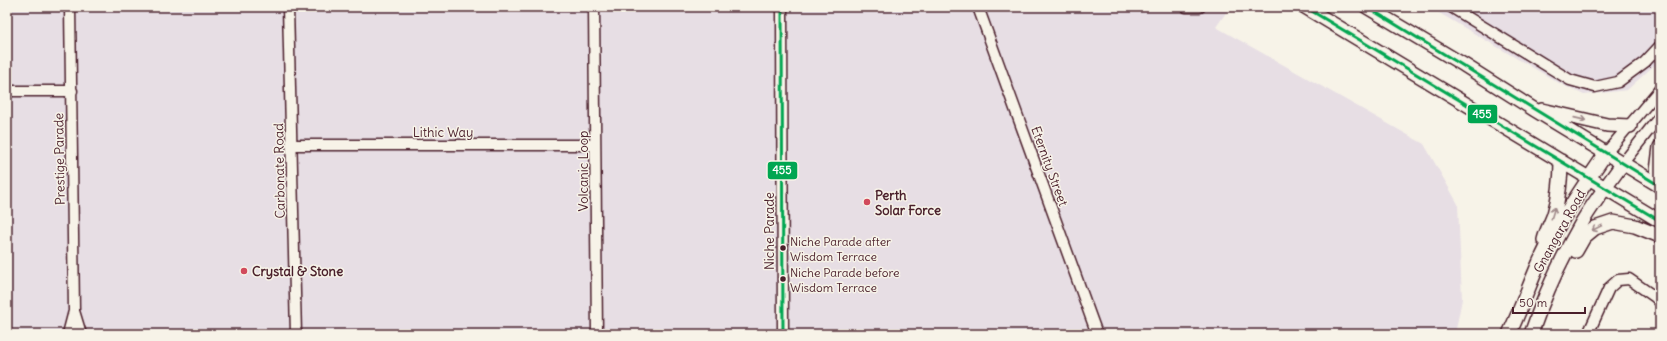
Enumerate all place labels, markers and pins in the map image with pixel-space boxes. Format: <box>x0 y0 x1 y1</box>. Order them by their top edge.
place label: Perth Solar Force <box>875 187 941 219</box>
marker: Perth Solar Force <box>862 197 872 207</box>
place label: Niche Parade after Wisdom Terrace <box>790 234 891 264</box>
marker: Niche Parade after Wisdom Terrace <box>778 243 788 253</box>
place label: Crystal & Stone <box>252 263 343 280</box>
place label: Niche Parade before Wisdom Terrace <box>790 265 900 295</box>
marker: Crystal & Stone <box>239 266 249 276</box>
marker: Niche Parade before Wisdom Terrace <box>778 274 788 284</box>

